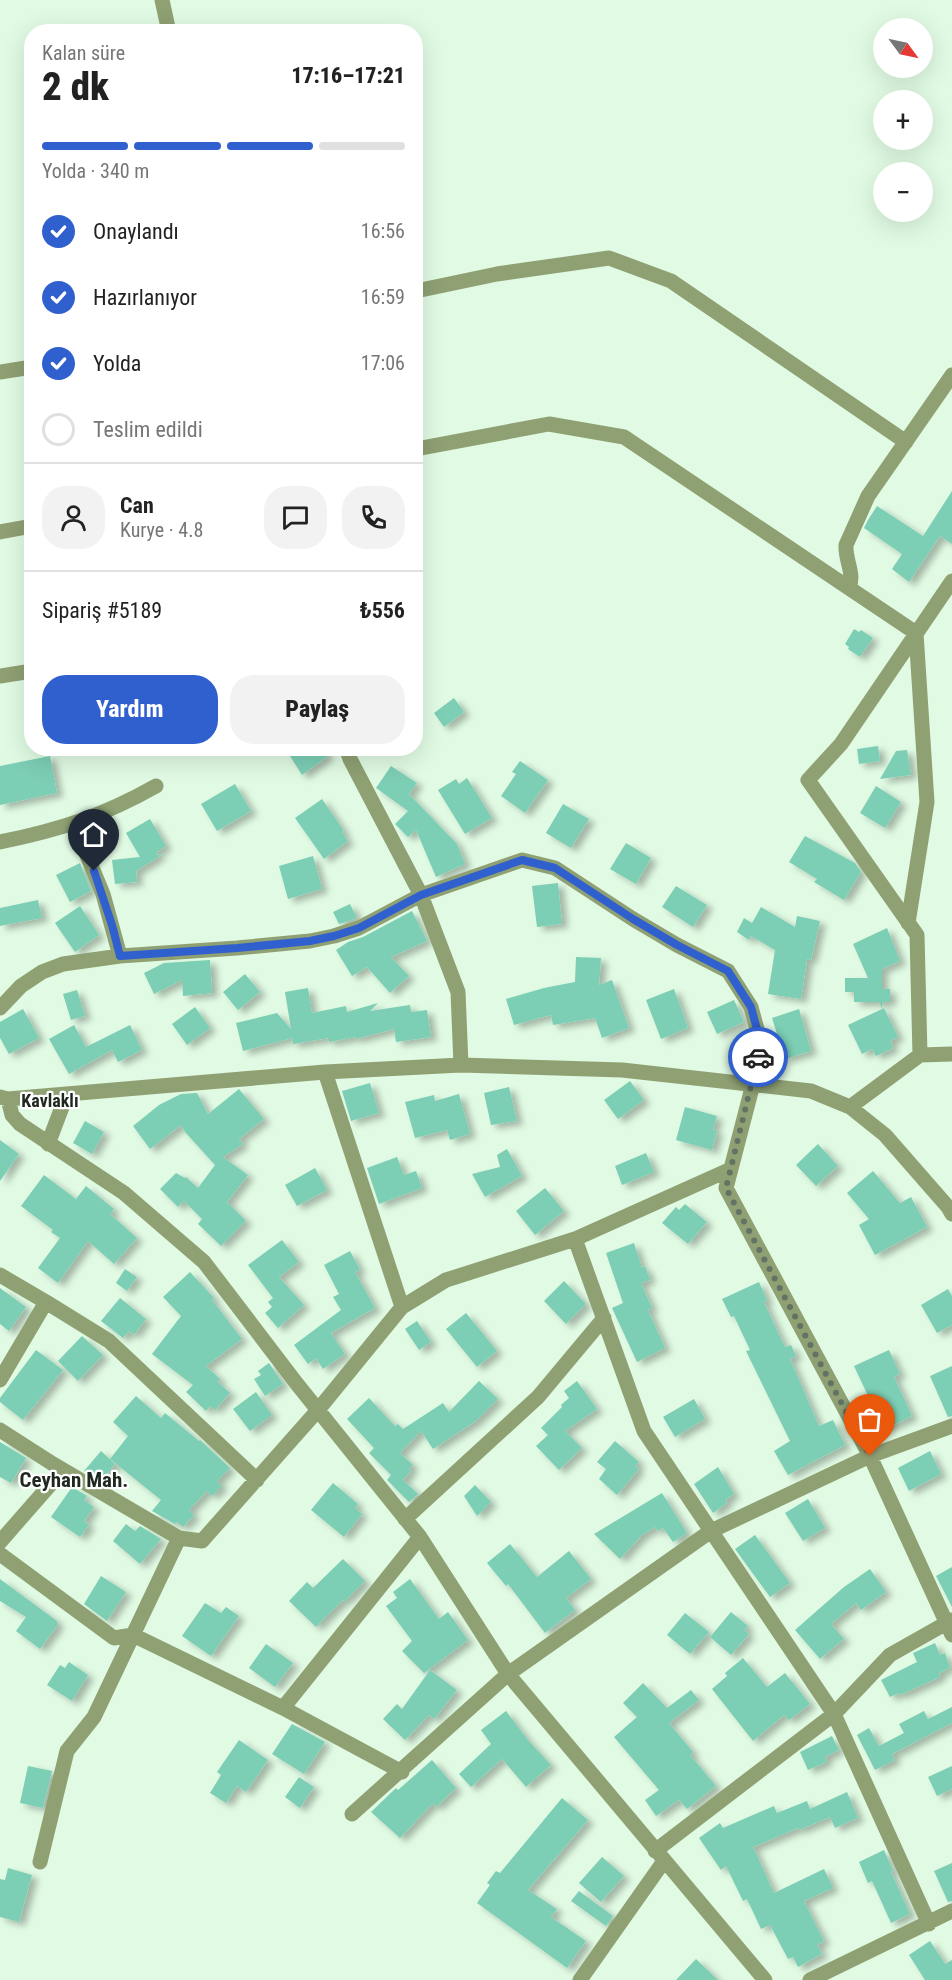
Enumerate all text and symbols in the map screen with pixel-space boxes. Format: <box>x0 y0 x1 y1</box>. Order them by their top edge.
north arrow <box>873 18 933 78</box>
map controls <box>873 18 933 222</box>
text: Kalan süre <box>42 41 125 65</box>
text: 17:16–17:21 <box>291 63 405 88</box>
text: 2 dk <box>42 64 109 110</box>
button: + <box>873 90 933 150</box>
text: Yolda · 340 m <box>42 159 149 183</box>
button: − <box>873 162 933 222</box>
icon: check <box>42 215 75 248</box>
text: Onaylandı <box>93 219 179 244</box>
text: 16:56 <box>361 219 405 243</box>
icon: check <box>42 281 75 314</box>
text: Hazırlanıyor <box>93 285 197 310</box>
text: 16:59 <box>361 285 405 309</box>
icon: check <box>42 347 75 380</box>
text: Yolda <box>93 351 141 376</box>
text: 17:06 <box>361 351 405 375</box>
text: Teslim edildi <box>93 417 203 442</box>
button: person <box>42 486 105 549</box>
button: chat <box>264 486 327 549</box>
button: phone <box>342 486 405 549</box>
text: Can <box>120 493 154 518</box>
text: Kurye · 4.8 <box>120 518 203 542</box>
text: Sipariş #5189 <box>42 598 162 623</box>
text: ₺556 <box>360 598 405 623</box>
button: Yardım <box>42 675 218 744</box>
button: Paylaş <box>230 675 405 744</box>
pin <box>68 809 119 871</box>
icon: home <box>77 818 110 851</box>
courier <box>728 1027 788 1087</box>
icon: car <box>742 1041 775 1074</box>
district label: Kavlaklı <box>21 1090 79 1111</box>
pin <box>844 1394 895 1456</box>
icon: bag <box>853 1403 886 1436</box>
district label: Ceyhan Mah. <box>20 1468 128 1492</box>

